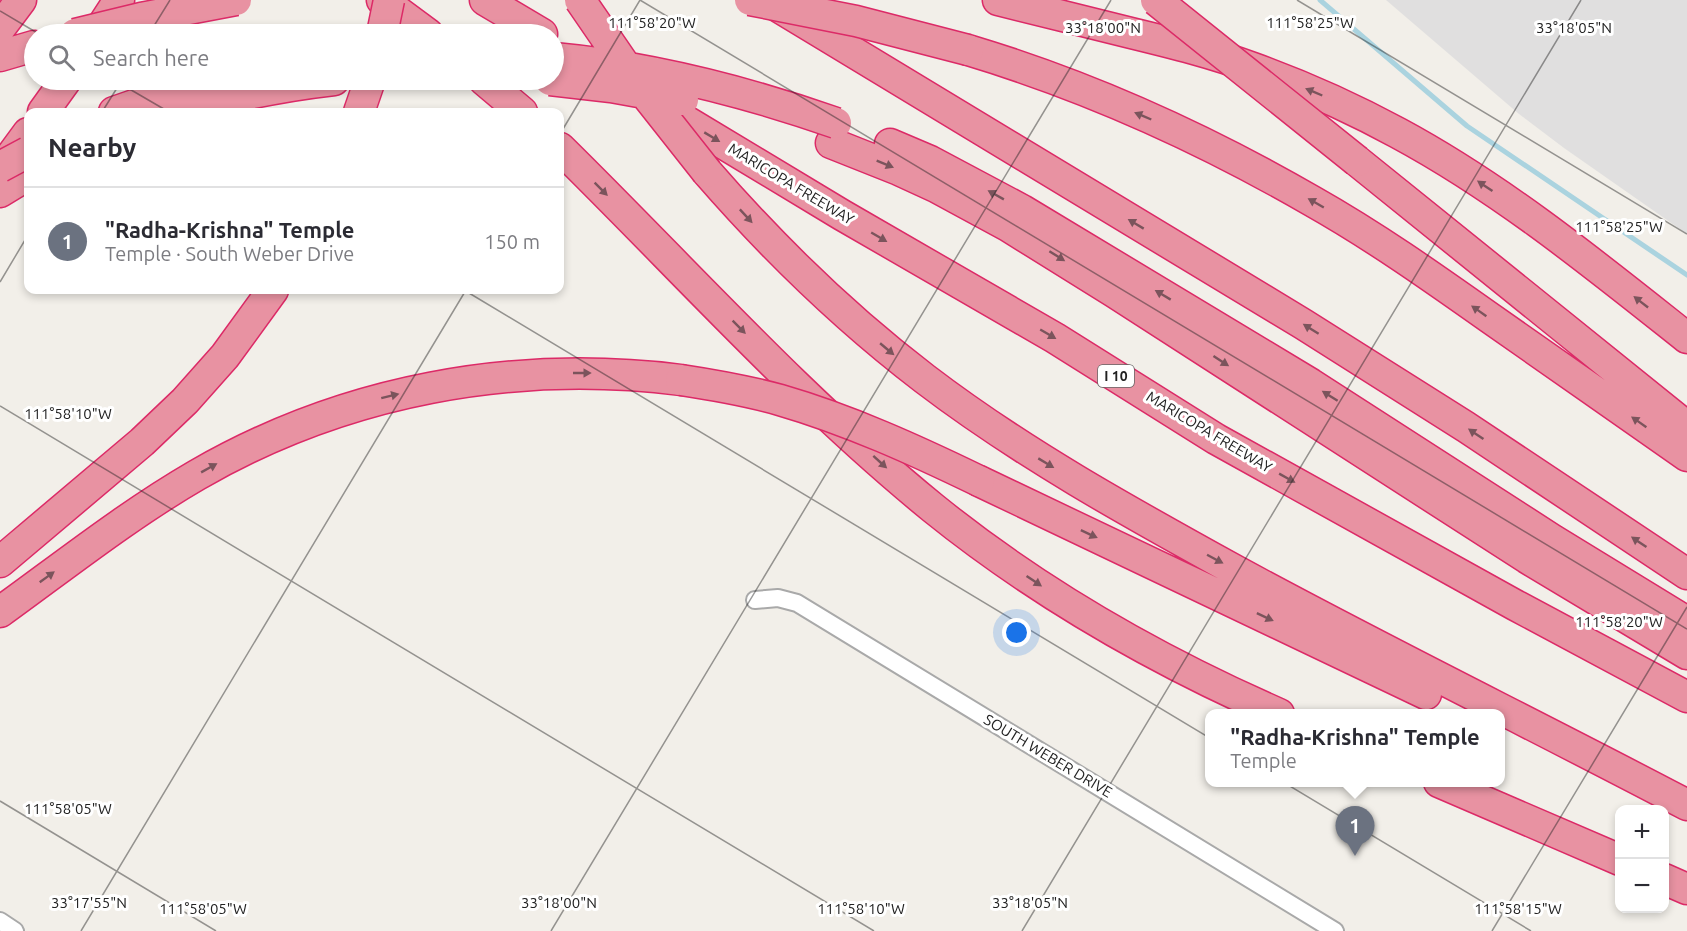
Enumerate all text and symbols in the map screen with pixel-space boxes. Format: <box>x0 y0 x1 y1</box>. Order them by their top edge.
text: 111°58'20"W <box>608 14 696 31</box>
text: 111°58'25"W <box>1266 14 1354 31</box>
text: 33°18'00"N <box>1065 19 1141 36</box>
text: 33°18'05"N <box>1536 19 1612 36</box>
search box <box>24 24 564 90</box>
icon: search <box>45 41 78 74</box>
text: Search here <box>93 45 209 70</box>
one-way arrow <box>1305 87 1323 96</box>
one-way arrow <box>1134 111 1151 120</box>
one-way arrow <box>704 131 720 142</box>
text: Nearby <box>48 133 136 162</box>
street label: MARICOPA FREEWAY <box>725 139 857 228</box>
one-way arrow <box>877 159 895 169</box>
one-way arrow <box>1477 180 1493 192</box>
one-way arrow <box>594 182 608 196</box>
one-way arrow <box>987 190 1004 200</box>
one-way arrow <box>1308 198 1324 209</box>
one-way arrow <box>738 208 752 222</box>
text: "Radha-Krishna" Temple <box>105 217 354 242</box>
one-way arrow <box>1128 218 1145 229</box>
text: 111°58'25"W <box>1575 218 1663 235</box>
text: 1 <box>62 230 73 253</box>
text: 150 m <box>484 230 540 253</box>
one-way arrow <box>871 231 887 242</box>
text: Temple · South Weber Drive <box>105 242 354 265</box>
one-way arrow <box>1049 251 1065 262</box>
one-way arrow <box>1155 289 1171 300</box>
one-way arrow <box>1633 296 1649 308</box>
one-way arrow <box>1472 305 1488 317</box>
one-way arrow <box>731 320 745 334</box>
one-way arrow <box>1303 324 1319 335</box>
one-way arrow <box>1040 328 1056 339</box>
one-way arrow <box>879 342 894 355</box>
one-way arrow <box>1213 356 1230 367</box>
road number: I 10 <box>1098 365 1134 387</box>
one-way arrow <box>573 368 592 378</box>
street label: MARICOPA FREEWAY <box>1143 387 1275 476</box>
one-way arrow <box>1322 390 1338 401</box>
one-way arrow <box>380 391 399 401</box>
text: 111°58'10"W <box>24 405 112 422</box>
one-way arrow <box>1631 417 1647 428</box>
one-way arrow <box>1468 429 1484 440</box>
one-way arrow <box>872 455 887 468</box>
one-way arrow <box>1038 457 1054 468</box>
one-way arrow <box>201 463 218 473</box>
one-way arrow <box>1279 473 1296 483</box>
one-way arrow <box>1080 529 1097 538</box>
one-way arrow <box>1630 536 1647 547</box>
one-way arrow <box>1207 554 1224 564</box>
one-way arrow <box>40 572 55 584</box>
one-way arrow <box>1026 575 1042 587</box>
one-way arrow <box>1256 613 1273 622</box>
text: 111°58'20"W <box>1575 613 1663 630</box>
your location <box>1002 618 1031 647</box>
popup <box>1205 709 1505 787</box>
street label: SOUTH WEBER DRIVE <box>981 711 1116 801</box>
text: "Radha-Krishna" Temple <box>1230 724 1480 749</box>
text: Temple <box>1230 749 1297 772</box>
text: 111°58'05"W <box>24 800 112 817</box>
map controls <box>1615 805 1669 913</box>
button: + <box>1615 805 1669 859</box>
pin: 1 <box>1336 806 1374 856</box>
button: − <box>1615 859 1669 913</box>
text: 33°17'55"N <box>51 894 127 911</box>
text: 33°18'00"N <box>521 894 597 911</box>
text: 33°18'05"N <box>992 894 1068 911</box>
text: 111°58'05"W <box>159 900 247 917</box>
text: 111°58'10"W <box>817 900 905 917</box>
text: 111°58'15"W <box>1474 900 1562 917</box>

